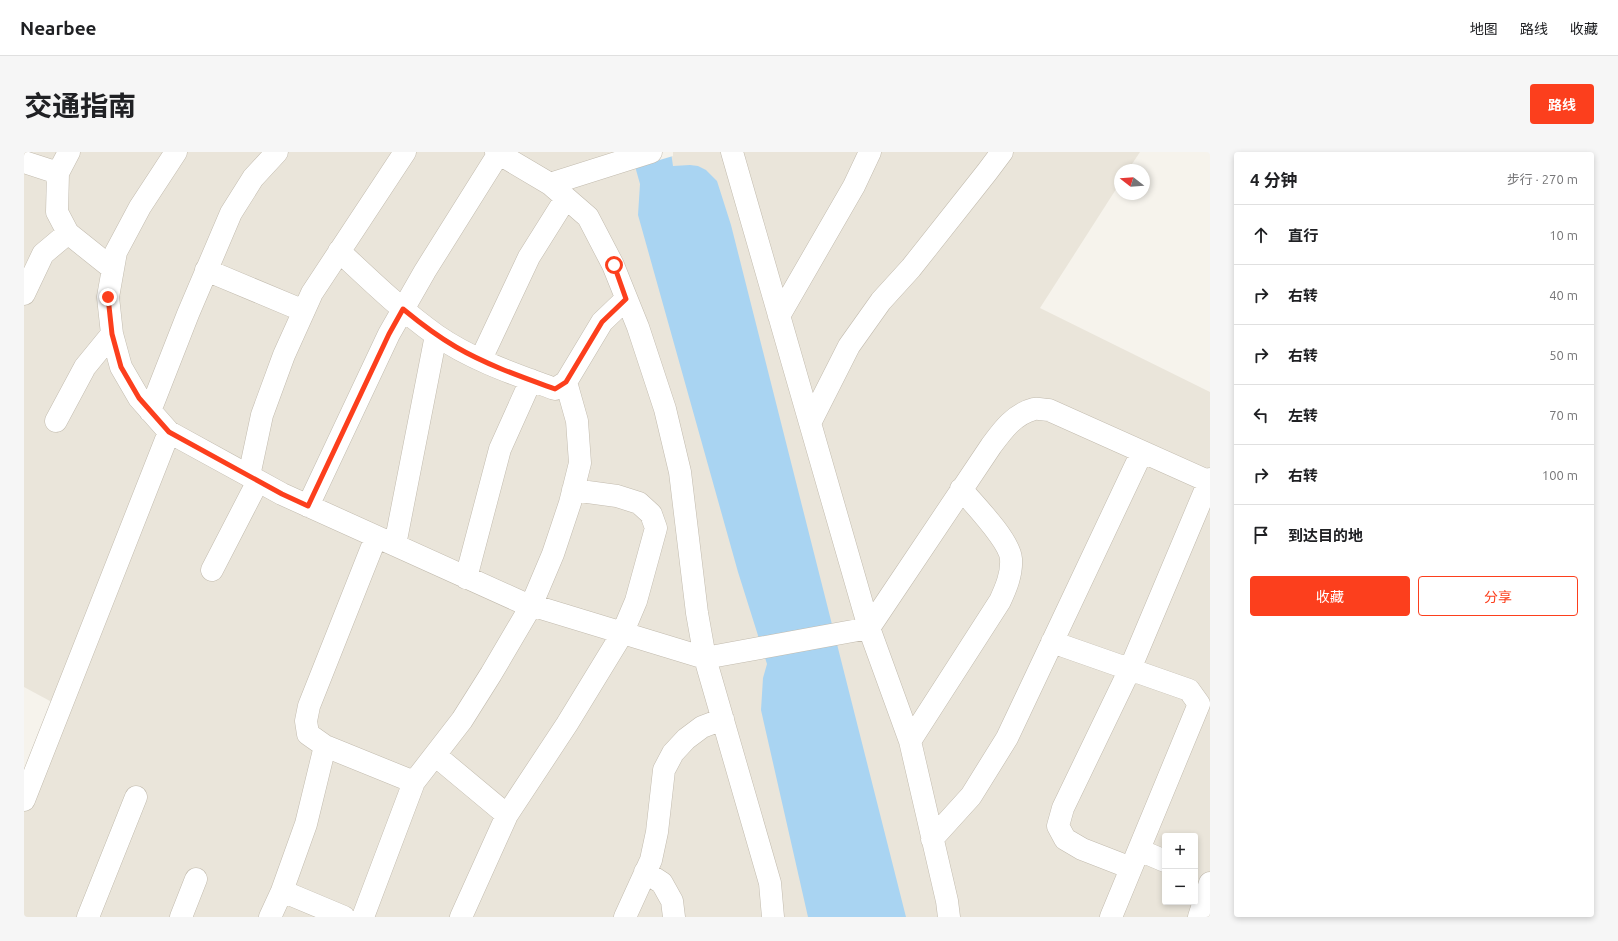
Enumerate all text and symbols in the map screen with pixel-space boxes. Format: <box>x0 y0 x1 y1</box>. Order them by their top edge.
text: Nearbee <box>20 17 97 39</box>
text: 地图 <box>1470 21 1498 37</box>
text: 路线 <box>1520 21 1548 37</box>
text: 收藏 <box>1570 21 1598 37</box>
button: 路线 <box>1530 84 1594 124</box>
text: 交通指南 <box>24 90 136 121</box>
north arrow <box>1114 164 1150 200</box>
text: 4 分钟 <box>1250 170 1298 189</box>
text: 步行 · 270 m <box>1507 172 1578 186</box>
icon: ahead <box>1250 224 1272 246</box>
text: 直行 <box>1288 227 1318 244</box>
text: 10 m <box>1549 228 1578 242</box>
route start <box>605 256 623 274</box>
icon: right <box>1250 284 1272 306</box>
text: 右转 <box>1288 287 1318 304</box>
route end <box>99 288 117 306</box>
text: 40 m <box>1549 288 1578 302</box>
icon: right <box>1250 344 1272 366</box>
text: 右转 <box>1288 347 1318 364</box>
text: 50 m <box>1549 348 1578 362</box>
icon: left <box>1250 404 1272 426</box>
text: 左转 <box>1288 407 1318 424</box>
text: 70 m <box>1549 408 1578 422</box>
icon: right <box>1250 464 1272 486</box>
text: 右转 <box>1288 467 1318 484</box>
text: 100 m <box>1542 468 1578 482</box>
icon: arrive <box>1250 524 1272 546</box>
text: 到达目的地 <box>1288 527 1363 544</box>
button: 收藏 <box>1250 576 1410 616</box>
button: 分享 <box>1418 576 1578 616</box>
map controls <box>1162 833 1198 905</box>
button: + <box>1162 833 1198 869</box>
button: − <box>1162 869 1198 905</box>

